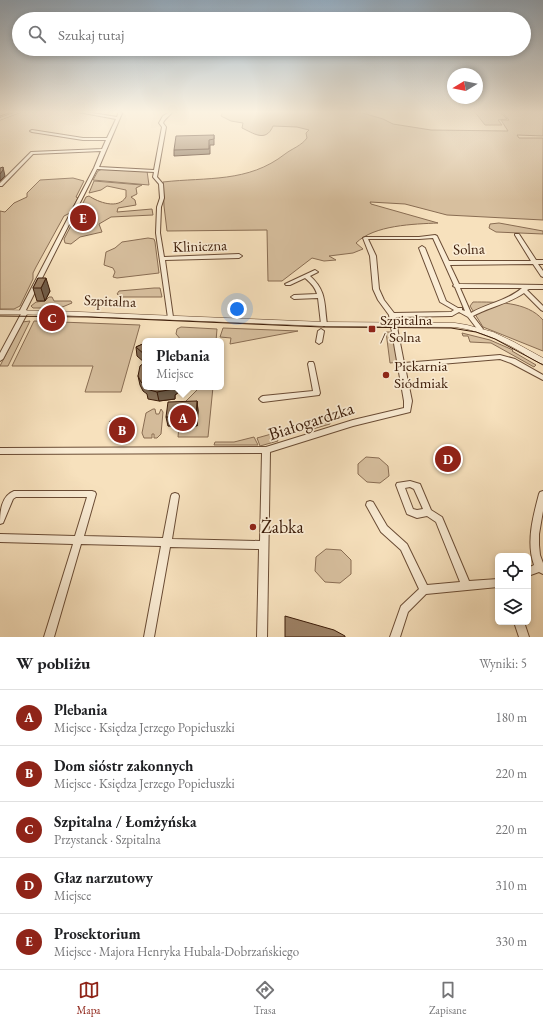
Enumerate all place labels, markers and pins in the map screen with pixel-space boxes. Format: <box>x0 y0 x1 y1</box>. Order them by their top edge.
pin: E <box>70 203 96 233</box>
pin: C <box>39 303 65 333</box>
place label: Szpitalna / Solna <box>380 310 432 346</box>
marker: Szpitalna / Solna <box>367 324 377 334</box>
place label: Piekarnia Siódmiak <box>394 356 449 392</box>
marker: Piekarnia Siódmiak <box>381 370 391 380</box>
pin: A <box>170 403 196 433</box>
pin: B <box>109 415 135 445</box>
pin: D <box>435 444 461 474</box>
place label: Żabka <box>261 515 304 538</box>
marker: Żabka <box>248 522 258 532</box>

